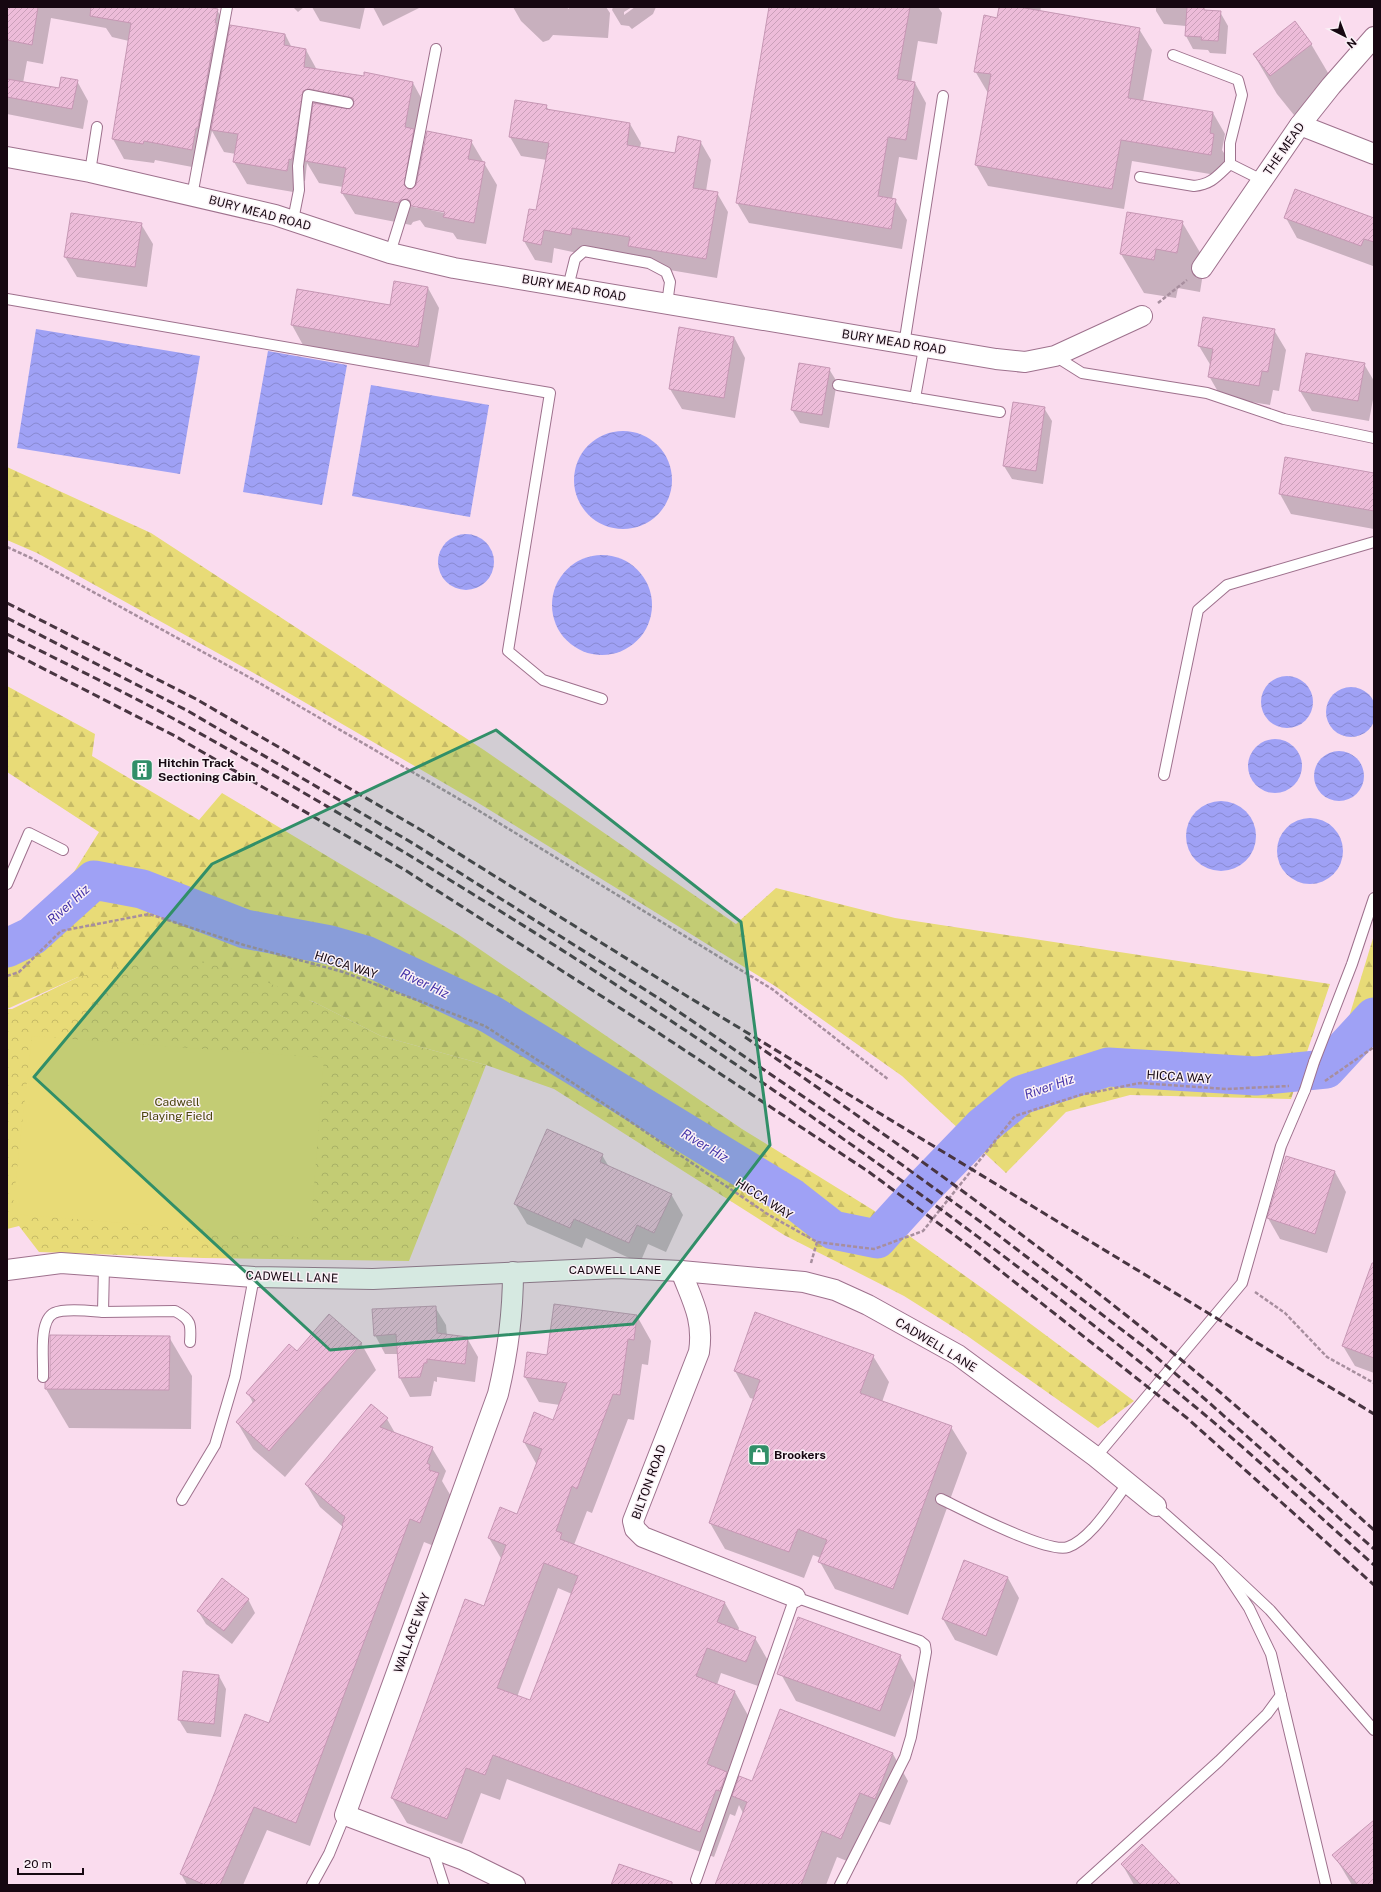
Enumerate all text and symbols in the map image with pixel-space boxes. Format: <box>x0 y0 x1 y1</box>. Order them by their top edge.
north arrow <box>1325 16 1365 56</box>
text: N <box>1344 36 1359 51</box>
street label: THE MEAD <box>1261 120 1307 178</box>
street label: BURY MEAD ROAD <box>207 193 313 233</box>
street label: BURY MEAD ROAD <box>521 272 627 304</box>
street label: BURY MEAD ROAD <box>841 327 947 357</box>
place label: Hitchin Track Sectioning Cabin <box>158 756 255 784</box>
building icon: Hitchin Track Sectioning Cabin <box>129 757 155 783</box>
water label: River Hiz <box>44 882 93 927</box>
street label: HICCA WAY <box>313 948 380 982</box>
water label: River Hiz <box>398 966 451 1001</box>
street label: HICCA WAY <box>1146 1068 1213 1086</box>
water label: River Hiz <box>1022 1071 1076 1102</box>
park label: Cadwell Playing Field <box>141 1095 213 1123</box>
water label: River Hiz <box>679 1126 731 1165</box>
street label: HICCA WAY <box>733 1175 796 1223</box>
street label: CADWELL LANE <box>569 1263 661 1277</box>
street label: CADWELL LANE <box>246 1268 338 1286</box>
street label: CADWELL LANE <box>893 1315 979 1375</box>
shop icon: Brookers <box>746 1442 772 1468</box>
street label: BILTON ROAD <box>629 1443 669 1521</box>
place label: Brookers <box>774 1448 826 1462</box>
street label: WALLACE WAY <box>391 1590 433 1675</box>
scale bar <box>18 1850 83 1876</box>
text: 20 m <box>24 1857 52 1871</box>

